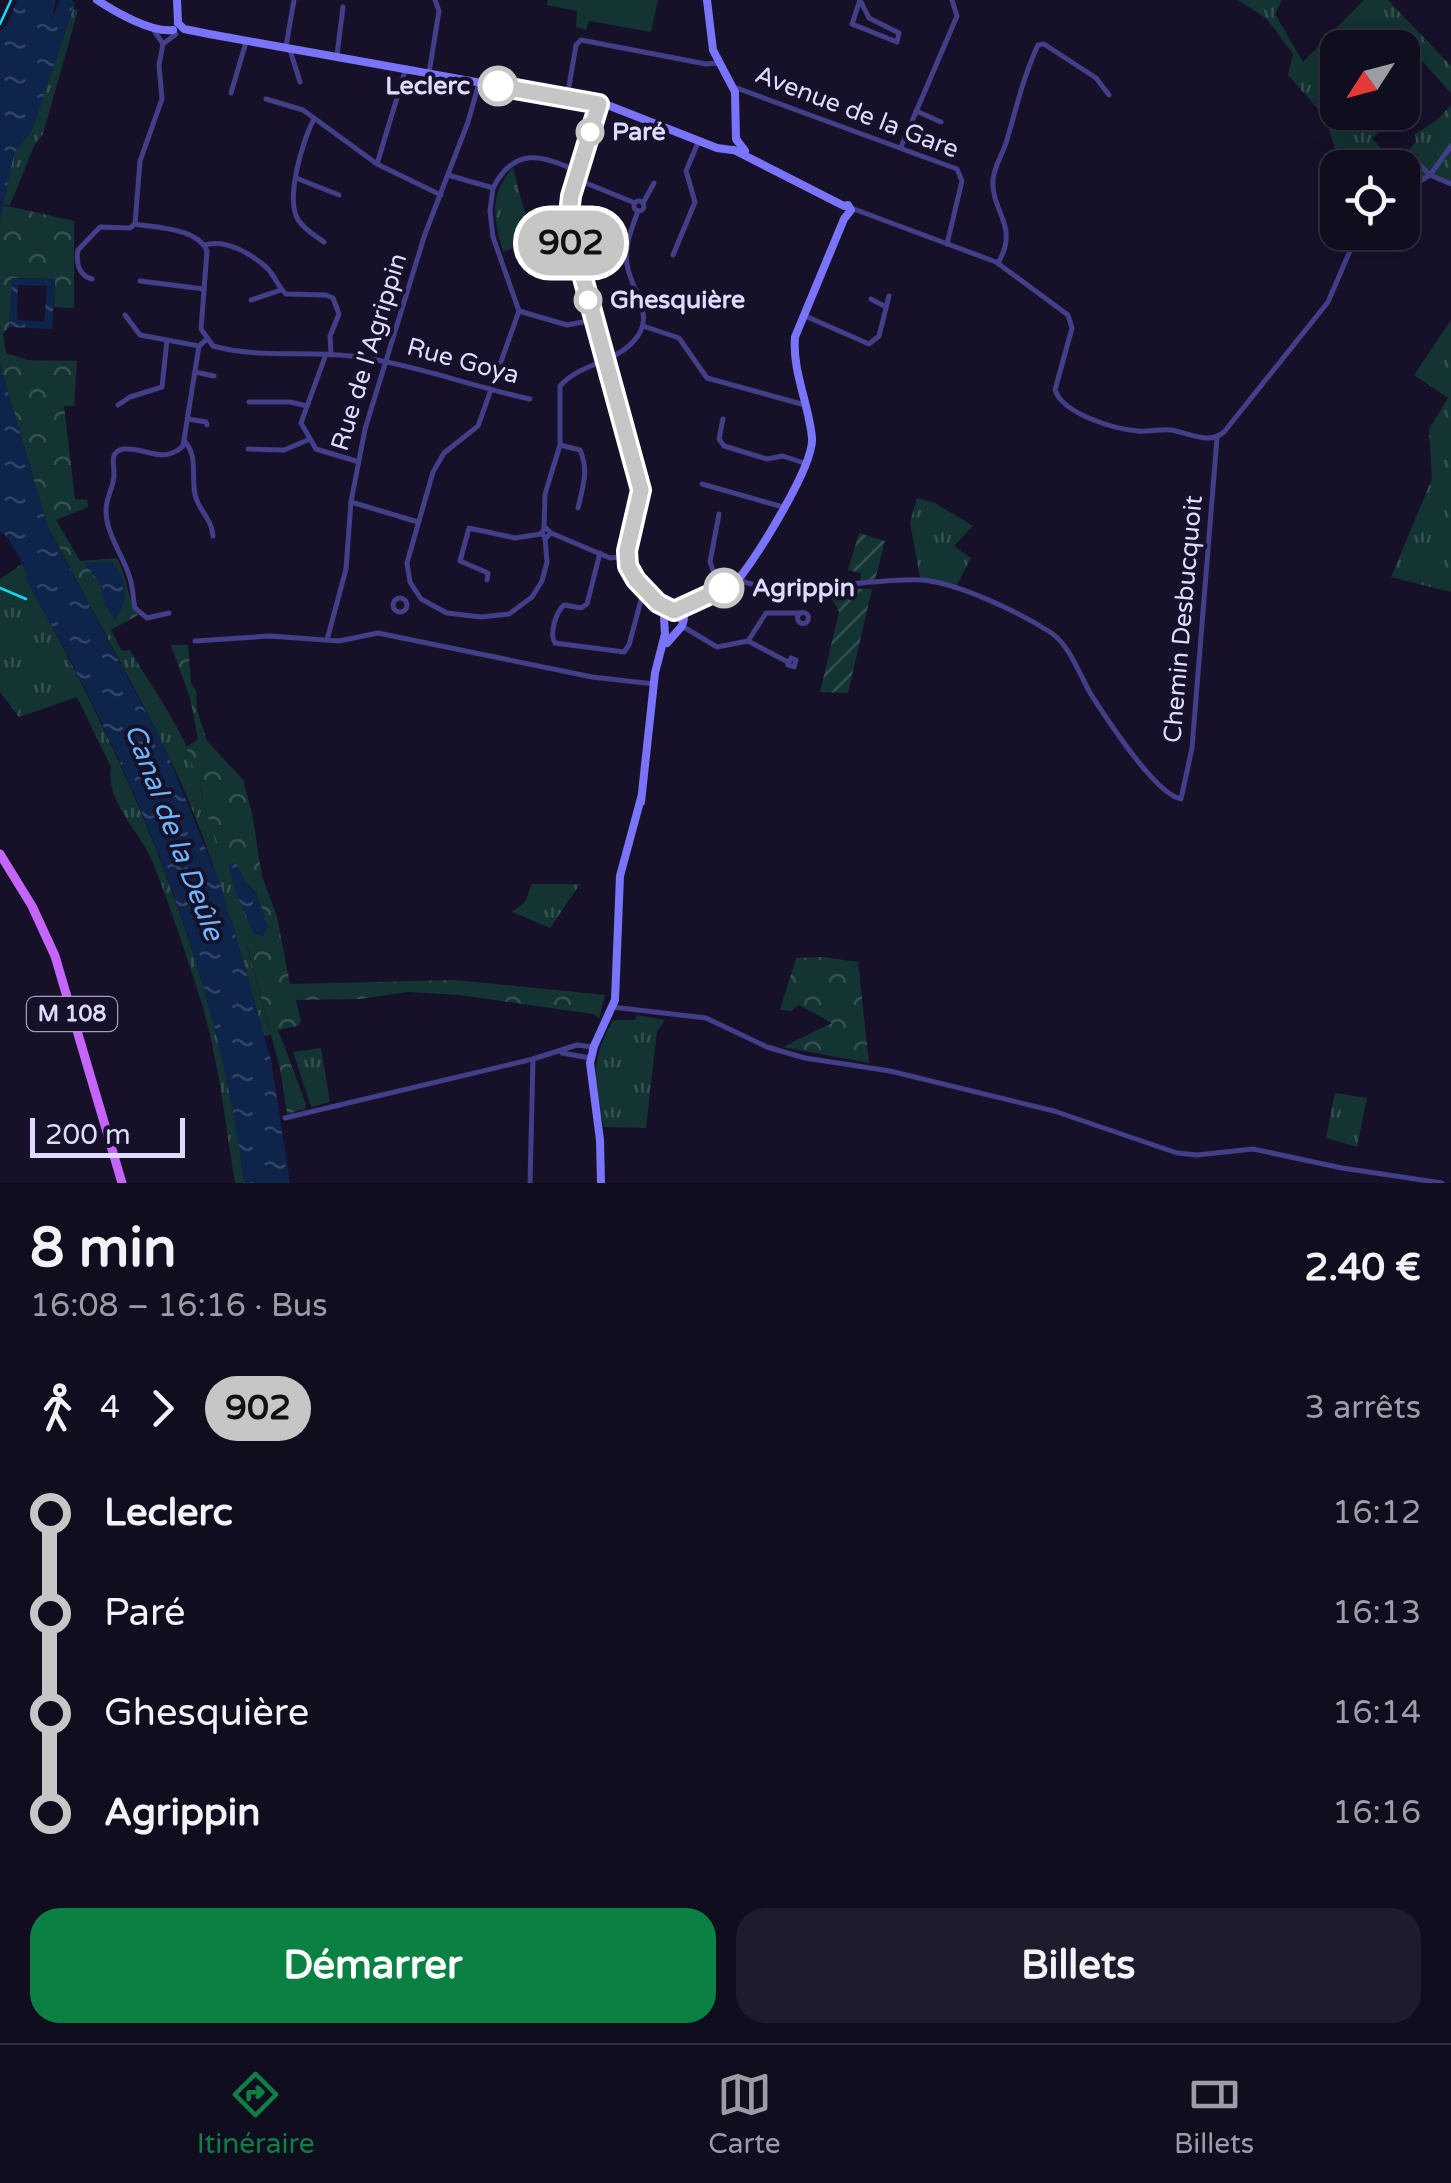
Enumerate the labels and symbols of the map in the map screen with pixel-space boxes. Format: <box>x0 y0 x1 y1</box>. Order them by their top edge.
north arrow <box>1320 30 1420 130</box>
street label: Avenue de la Gare <box>751 59 963 165</box>
marker: Leclerc <box>479 67 517 105</box>
place label: Leclerc <box>385 71 470 101</box>
place label: Paré <box>612 117 666 147</box>
marker: Paré <box>577 119 603 145</box>
line badge: 902 <box>514 210 628 276</box>
street label: Rue de l'Agrippin <box>325 250 413 454</box>
place label: Ghesquière <box>610 285 745 315</box>
marker: Ghesquière <box>575 287 601 313</box>
street label: Rue Goya <box>404 332 522 390</box>
street label: Chemin Desbucquoit <box>1157 494 1209 744</box>
marker: Agrippin <box>705 569 743 607</box>
place label: Agrippin <box>752 573 855 603</box>
water label: Canal de la Deûle <box>117 719 232 947</box>
road number: M 108 <box>27 997 117 1031</box>
scale bar <box>30 1113 185 1158</box>

